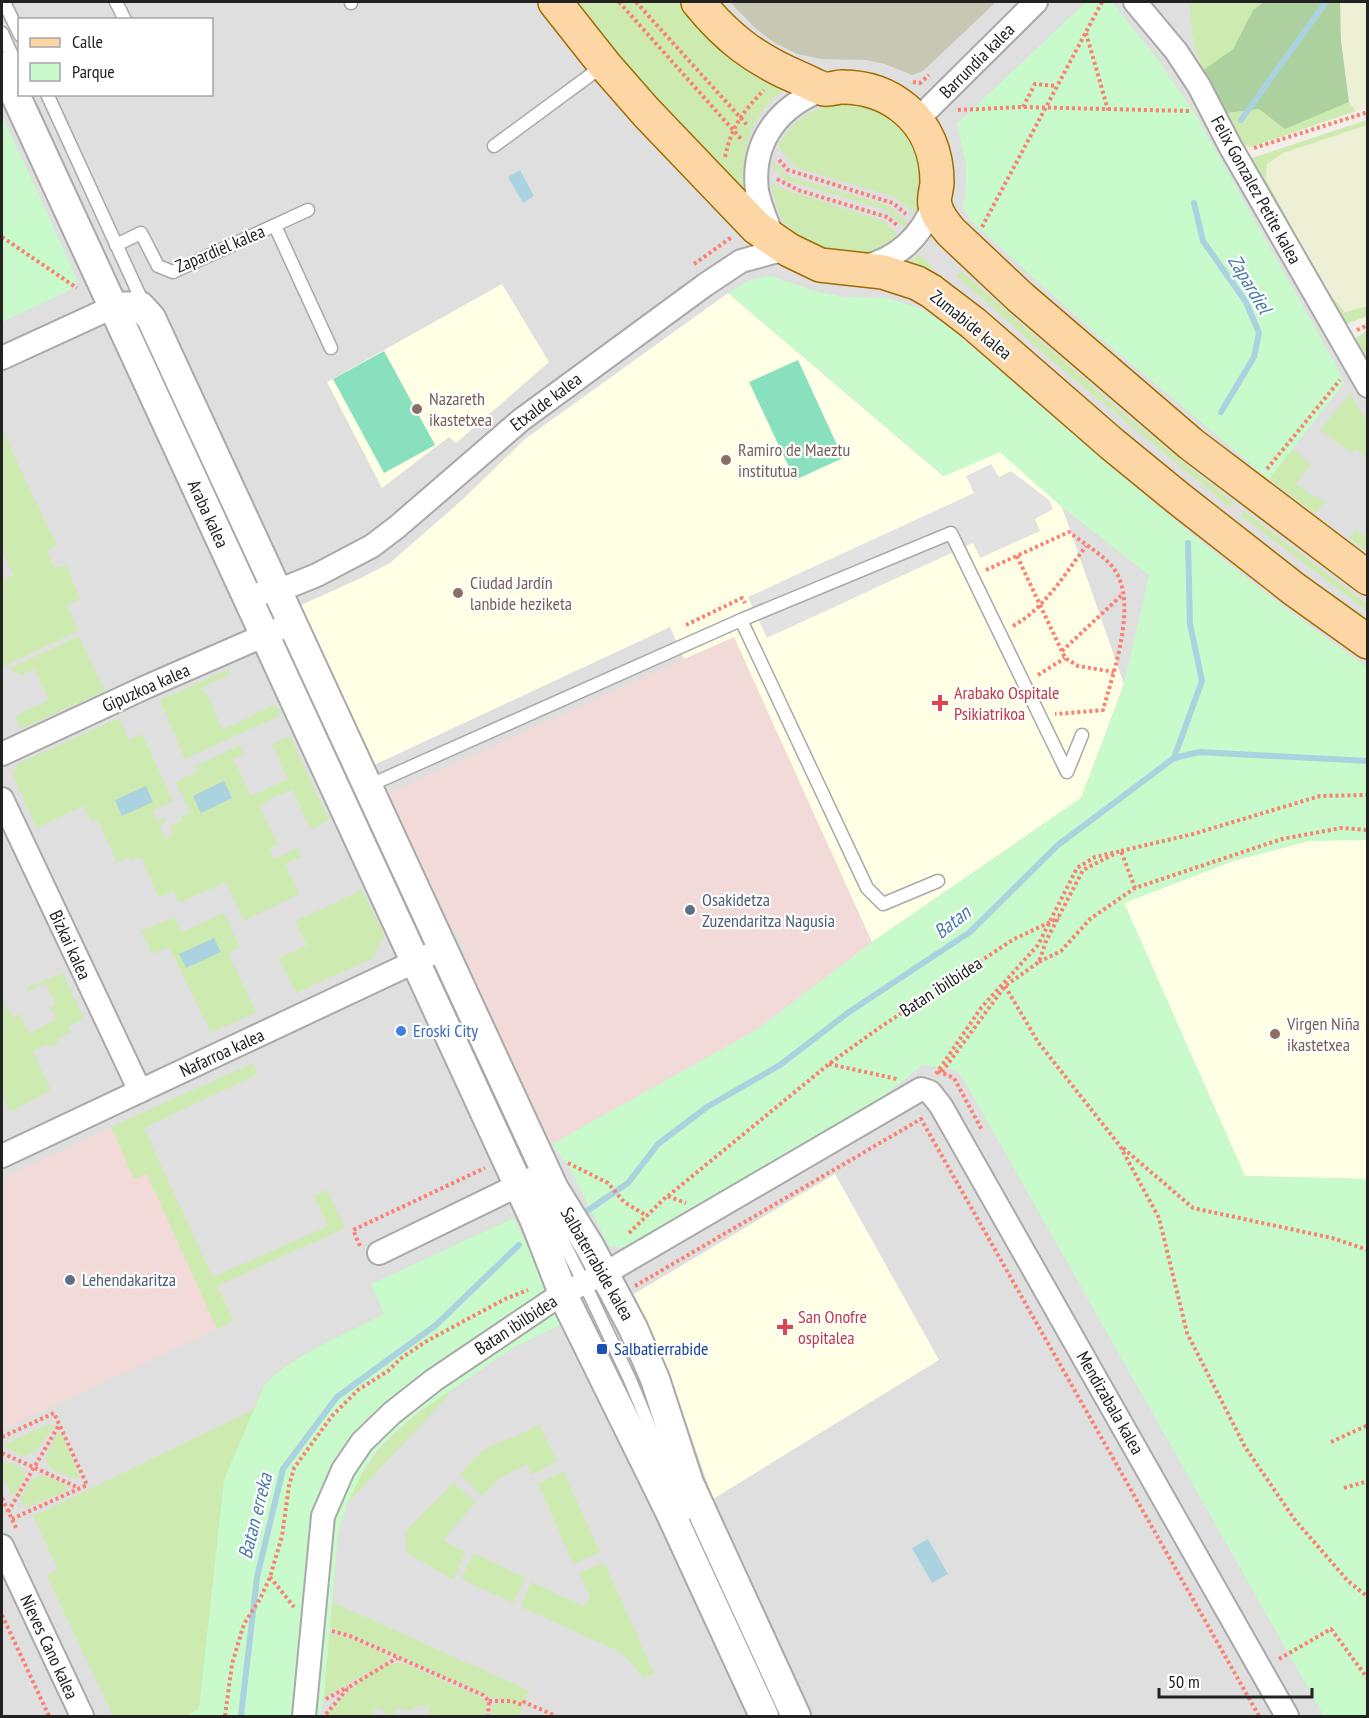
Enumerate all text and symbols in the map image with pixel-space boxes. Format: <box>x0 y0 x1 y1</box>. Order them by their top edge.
legend <box>18 18 213 96</box>
street label: Barrundia kalea <box>934 18 1019 103</box>
text: Calle <box>72 30 103 53</box>
text: Parque <box>72 60 115 83</box>
street label: Felix Gonzalez Petite kalea <box>1206 111 1307 268</box>
street label: Zapardiel kalea <box>172 219 268 278</box>
water label: Zapardiel <box>1222 250 1279 320</box>
street label: Zumabide kalea <box>926 285 1017 364</box>
street label: Etxalde kalea <box>506 367 586 436</box>
place label: Nazareth ikastetxea <box>429 387 492 431</box>
marker: Nazareth ikastetxea <box>410 402 424 416</box>
place label: Ramiro de Maeztu institutua <box>738 438 850 482</box>
marker: Ramiro de Maeztu institutua <box>719 453 733 467</box>
street label: Araba kalea <box>183 476 234 552</box>
place label: Ciudad Jardín lanbide heziketa <box>470 571 572 615</box>
marker: Ciudad Jardín lanbide heziketa <box>451 586 465 600</box>
street label: Gipuzkoa kalea <box>98 658 193 717</box>
place label: Arabako Ospitale Psikiatrikoa <box>954 681 1060 725</box>
marker: Arabako Ospitale Psikiatrikoa <box>931 694 949 712</box>
place label: Osakidetza Zuzendaritza Nagusia <box>702 888 835 932</box>
water label: Batan <box>928 899 977 944</box>
marker: Osakidetza Zuzendaritza Nagusia <box>683 903 697 917</box>
street label: Bizkai kalea <box>44 906 96 983</box>
street label: Batan ibilbidea <box>895 951 986 1022</box>
place label: Virgen Niña ikastetxea <box>1286 1012 1360 1056</box>
place label: Eroski City <box>413 1019 478 1042</box>
street label: Nafarroa kalea <box>176 1023 268 1082</box>
marker: Eroski City <box>394 1024 408 1038</box>
marker: Virgen Niña ikastetxea <box>1268 1027 1282 1041</box>
street label: Salbaterrabide kalea <box>556 1203 639 1325</box>
place label: Lehendakaritza <box>82 1268 176 1291</box>
marker: Lehendakaritza <box>63 1273 77 1287</box>
street label: Batan ibilbidea <box>470 1289 561 1360</box>
place label: San Onofre ospitalea <box>798 1305 867 1349</box>
marker: San Onofre ospitalea <box>776 1318 794 1336</box>
place label: Salbatierrabide <box>614 1337 708 1360</box>
marker: Salbatierrabide <box>595 1342 609 1356</box>
street label: Mendizabala kalea <box>1072 1347 1149 1458</box>
water label: Batan erreka <box>232 1470 278 1561</box>
street label: Nieves Cano kalea <box>15 1591 84 1703</box>
scale bar <box>1159 1661 1312 1699</box>
text: 50 m <box>1168 1670 1200 1693</box>

